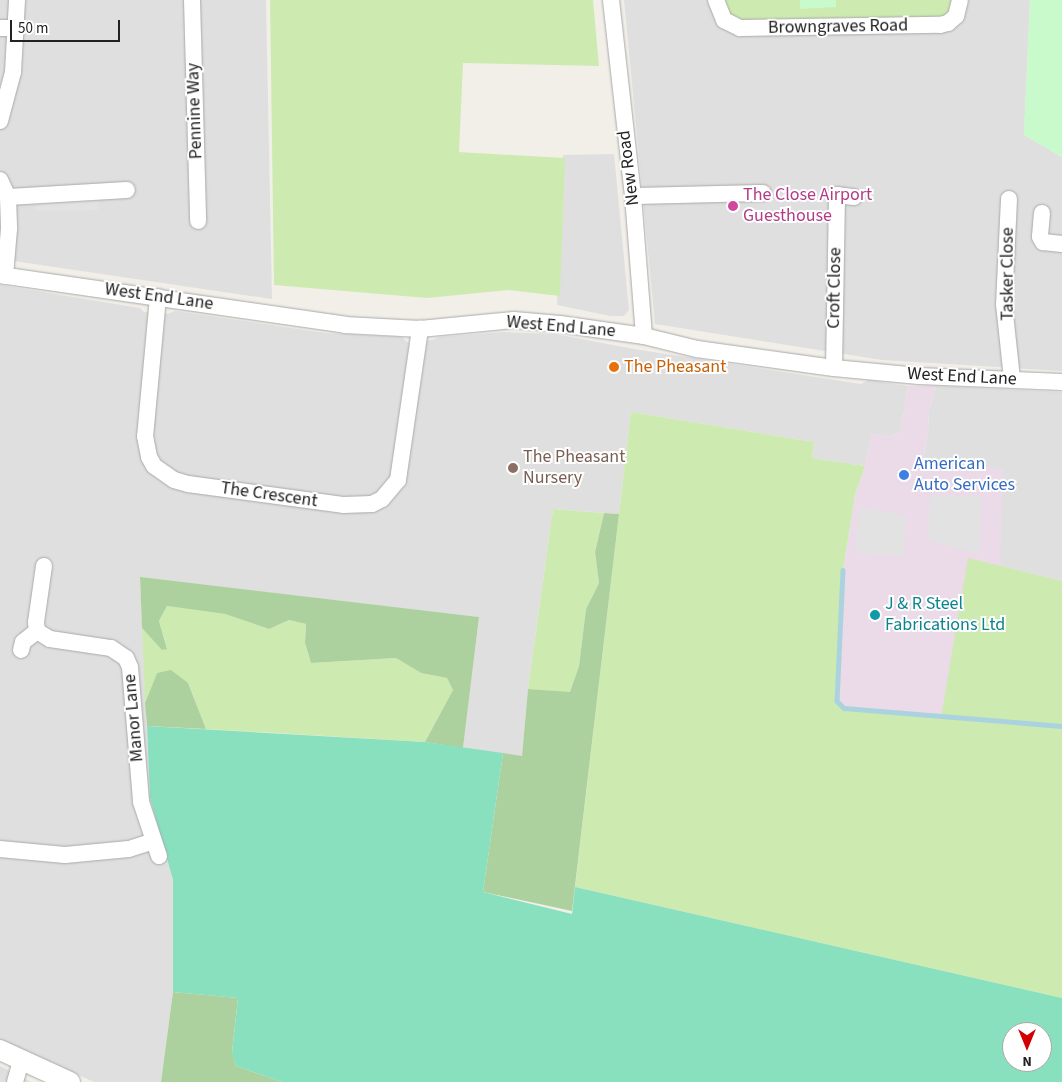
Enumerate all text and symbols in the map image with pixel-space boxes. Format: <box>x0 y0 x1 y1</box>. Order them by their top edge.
scale bar <box>12 10 122 42</box>
street label: Browngraves Road <box>768 15 908 39</box>
text: 50 m <box>18 18 48 39</box>
street label: Pennine Way <box>183 62 207 160</box>
street label: New Road <box>614 129 644 207</box>
place label: The Close Airport Guesthouse <box>743 185 872 228</box>
marker: The Close Airport Guesthouse <box>727 200 739 212</box>
street label: Tasker Close <box>997 227 1019 321</box>
street label: Croft Close <box>823 247 847 329</box>
street label: West End Lane <box>103 279 215 315</box>
street label: West End Lane <box>506 311 616 343</box>
place label: The Pheasant <box>624 356 726 378</box>
marker: The Pheasant <box>608 361 620 373</box>
street label: West End Lane <box>907 363 1017 391</box>
place label: The Pheasant Nursery <box>523 447 625 489</box>
place label: American Auto Services <box>914 454 1015 496</box>
marker: The Pheasant Nursery <box>507 462 519 474</box>
marker: American Auto Services <box>898 469 910 481</box>
street label: The Crescent <box>219 478 319 512</box>
place label: J & R Steel Fabrications Ltd <box>885 594 1005 636</box>
marker: J & R Steel Fabrications Ltd <box>869 609 881 621</box>
street label: Manor Lane <box>119 673 149 763</box>
north arrow <box>1002 1022 1052 1072</box>
text: N <box>1022 1051 1032 1071</box>

